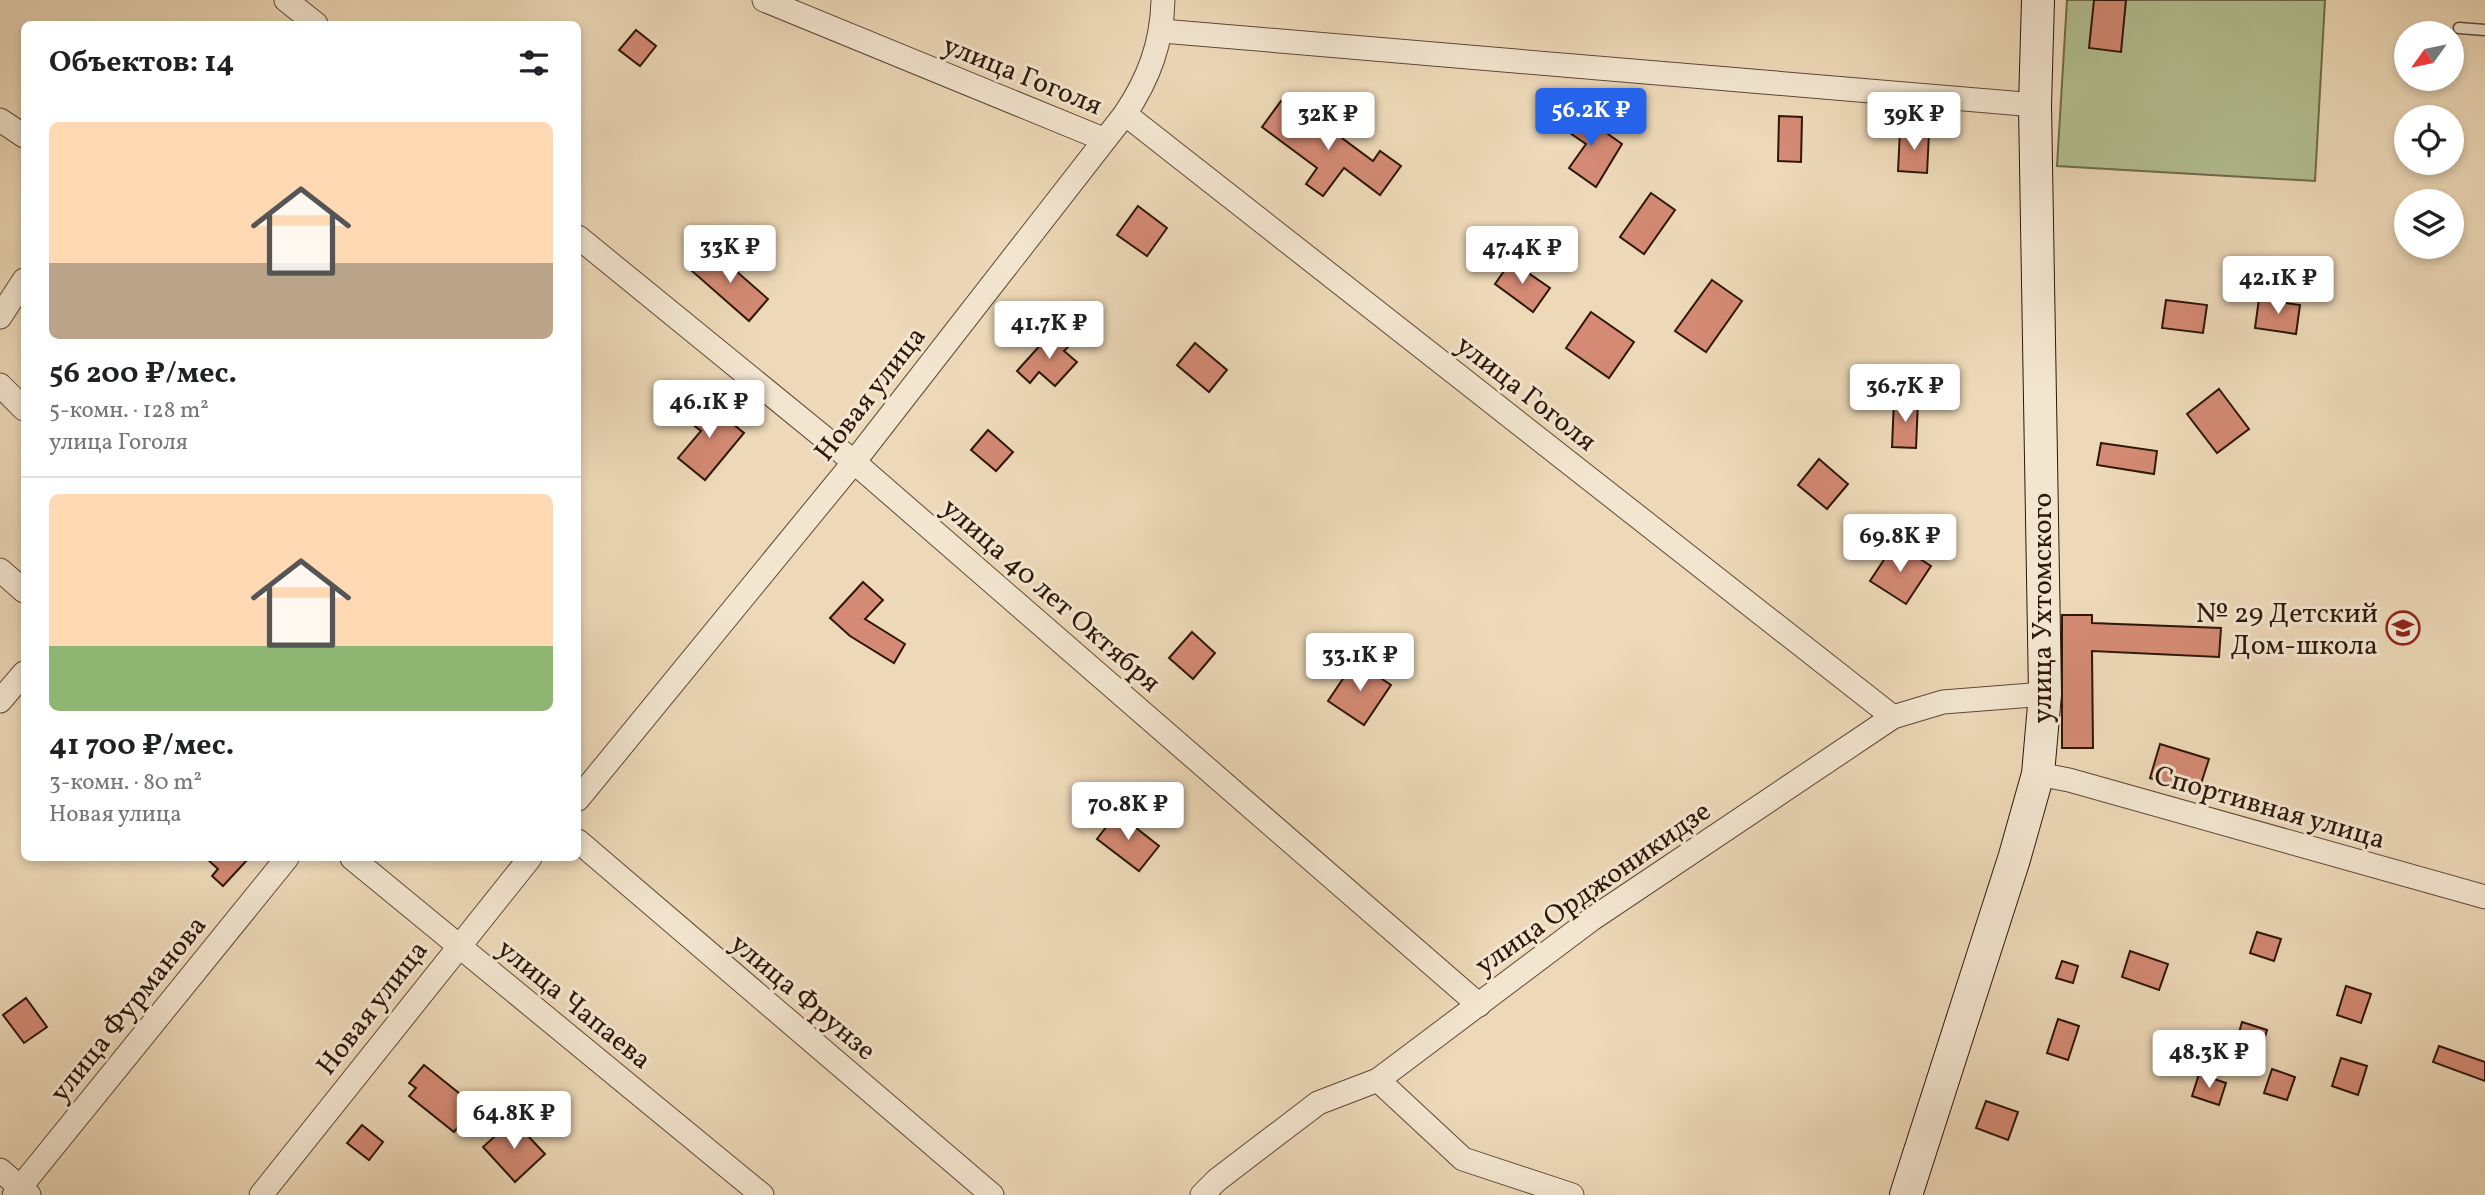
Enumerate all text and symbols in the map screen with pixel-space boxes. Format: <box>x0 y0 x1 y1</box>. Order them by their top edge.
north arrow <box>2394 21 2464 91</box>
map controls <box>2394 21 2464 259</box>
street label: улица Гоголя <box>936 27 1108 126</box>
text: Объектов: 14 <box>49 42 234 84</box>
icon: filters <box>515 44 553 82</box>
pin: 56.2K ₽ <box>1526 88 1656 148</box>
pin: 32K ₽ <box>1279 92 1377 152</box>
pin: 39K ₽ <box>1865 92 1963 152</box>
text: 56.2K ₽ <box>1551 95 1631 127</box>
text: 32K ₽ <box>1298 99 1358 131</box>
text: 39K ₽ <box>1883 99 1945 131</box>
button: locate <box>2394 105 2464 175</box>
icon: home <box>238 168 364 294</box>
button: layers <box>2394 189 2464 259</box>
pin: 33K ₽ <box>681 226 779 285</box>
pin: 47.4K ₽ <box>1457 226 1587 286</box>
text: 33K ₽ <box>700 232 760 264</box>
text: 47.4K ₽ <box>1482 233 1562 265</box>
pin: 42.1K ₽ <box>2213 256 2343 316</box>
text: 42.1K ₽ <box>2239 263 2317 295</box>
pin: 41.7K ₽ <box>984 302 1114 361</box>
text: 41.7K ₽ <box>1010 308 1088 340</box>
street label: Новая улица <box>806 319 936 470</box>
street label: улица Гоголя <box>1447 327 1604 461</box>
text: 56 200 ₽/мес. <box>49 353 237 395</box>
pin: 36.7K ₽ <box>1840 364 1970 424</box>
text: 36.7K ₽ <box>1866 371 1944 403</box>
pin: 46.1K ₽ <box>644 380 774 440</box>
text: 46.1K ₽ <box>669 387 749 419</box>
text: 5-комн. · 128 m² <box>49 395 209 427</box>
text: улица Гоголя <box>49 427 188 459</box>
street label: улица 40 лет Октября <box>932 490 1169 702</box>
street label: улица Ухтомского <box>2024 493 2063 723</box>
pin: 69.8K ₽ <box>1835 514 1965 574</box>
text: 69.8K ₽ <box>1859 521 1941 553</box>
icon: home <box>238 540 364 666</box>
place label: № 29 Детский Дом-школа <box>2196 595 2378 666</box>
school or university icon: № 29 Детский Дом-школа <box>2384 609 2422 647</box>
pin: 33.1K ₽ <box>1295 634 1425 693</box>
text: 33.1K ₽ <box>1322 640 1398 672</box>
text: 41 700 ₽/мес. <box>49 725 234 767</box>
street label: Спортивная улица <box>2149 757 2390 860</box>
text: 3-комн. · 80 m² <box>49 767 202 799</box>
pin: 70.8K ₽ <box>1063 782 1193 842</box>
text: 70.8K ₽ <box>1088 789 1168 821</box>
street label: улица Орджоникидзе <box>1468 793 1719 985</box>
text: Новая улица <box>49 799 182 831</box>
street label: улица Фурманова <box>41 908 216 1111</box>
street label: улица Фрунзе <box>721 925 884 1071</box>
street label: улица Чапаева <box>488 930 659 1079</box>
street label: Новая улица <box>308 933 438 1084</box>
pin: 48.3K ₽ <box>2144 1030 2274 1090</box>
text: 48.3K ₽ <box>2169 1037 2249 1069</box>
pin: 64.8K ₽ <box>449 1092 579 1151</box>
text: 64.8K ₽ <box>473 1098 555 1130</box>

